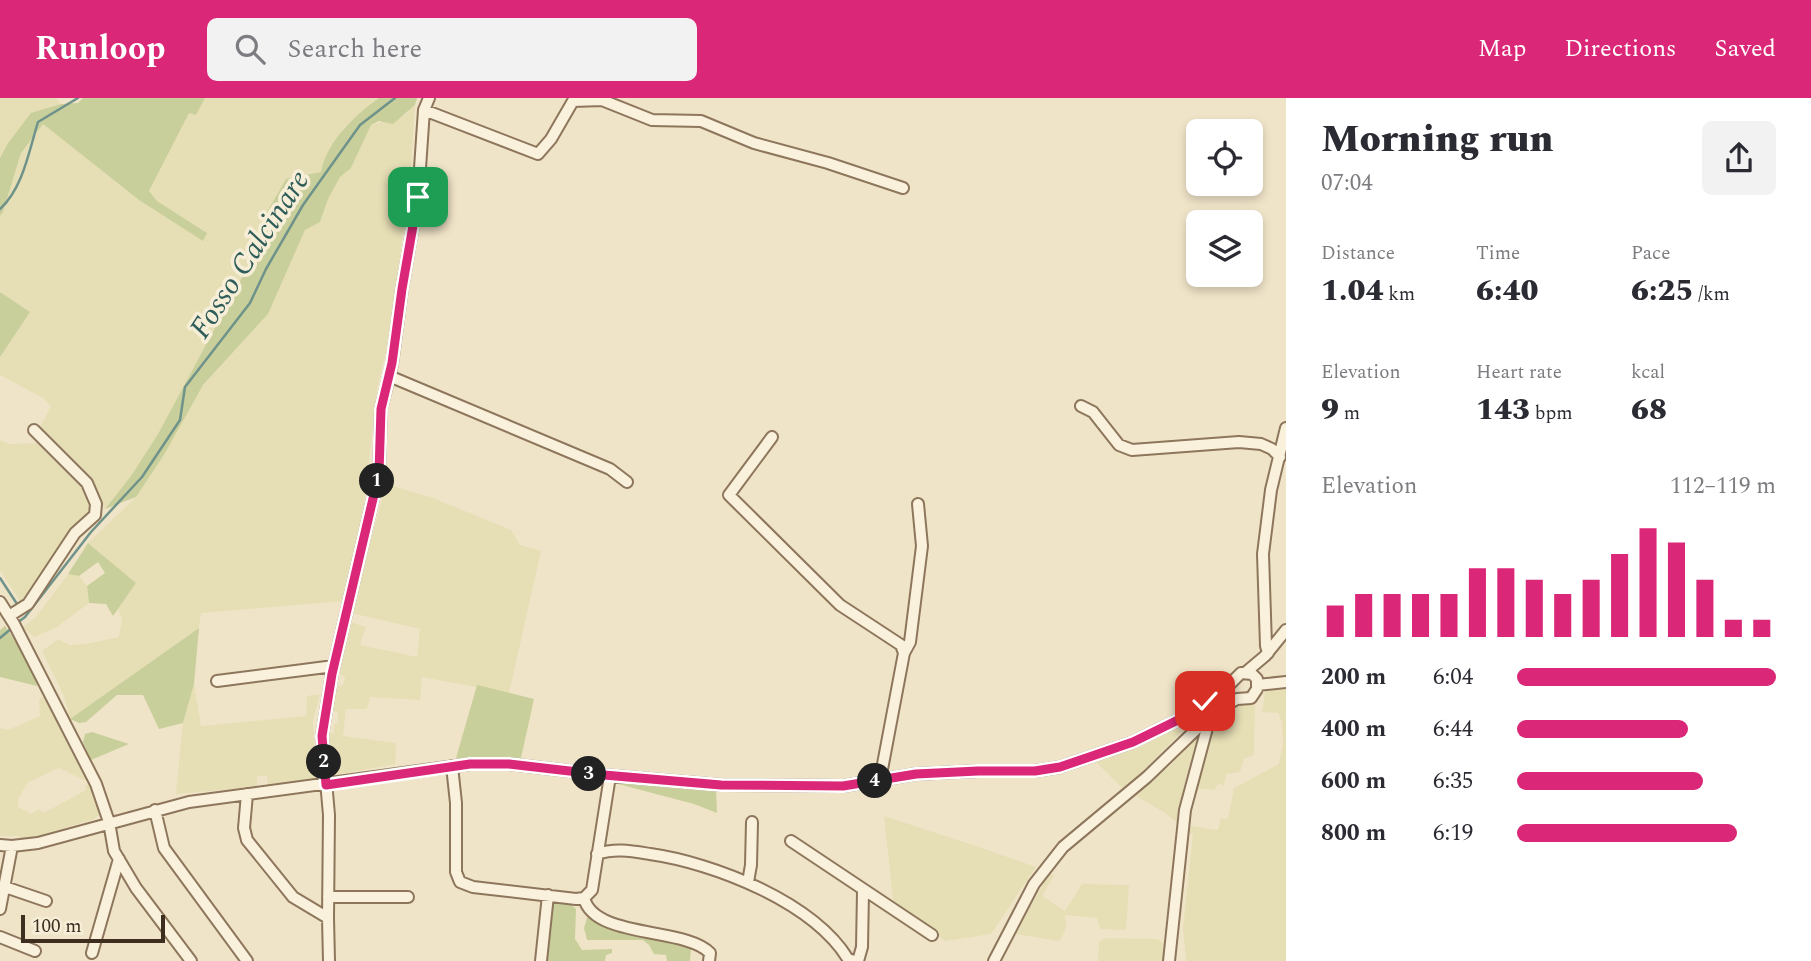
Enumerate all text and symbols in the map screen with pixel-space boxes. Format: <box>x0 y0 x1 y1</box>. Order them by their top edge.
search box <box>207 18 697 81</box>
text: Runloop <box>35 24 165 74</box>
text: Search here <box>287 29 422 69</box>
icon: search <box>231 30 269 68</box>
text: Map <box>1478 31 1526 67</box>
text: Directions <box>1564 31 1676 67</box>
text: Saved <box>1714 31 1776 67</box>
text: Morning run <box>1321 111 1554 169</box>
map controls <box>1186 119 1263 287</box>
button: locate <box>1186 119 1263 196</box>
button: share <box>1702 121 1776 195</box>
water label: Fosso Calcinare <box>178 161 322 348</box>
text: 07:04 <box>1321 166 1373 201</box>
pin <box>388 167 448 227</box>
icon: arrive <box>399 178 437 216</box>
button: layers <box>1186 210 1263 287</box>
text: Distance <box>1321 239 1395 268</box>
text: Time <box>1476 239 1520 268</box>
text: Pace <box>1631 239 1670 268</box>
text: 1.04 <box>1321 268 1383 314</box>
text: 6:40 <box>1476 268 1538 314</box>
text: 6:25 <box>1631 268 1693 314</box>
text: km <box>1383 280 1415 309</box>
text: /km <box>1693 280 1730 309</box>
text: Elevation <box>1321 358 1401 387</box>
text: Heart rate <box>1476 358 1562 387</box>
text: kcal <box>1631 358 1665 387</box>
text: 9 <box>1321 387 1339 433</box>
text: 143 <box>1476 387 1530 433</box>
text: 68 <box>1631 387 1667 433</box>
text: m <box>1339 399 1360 428</box>
text: bpm <box>1530 399 1573 428</box>
pin: 1 <box>360 464 394 498</box>
text: 1 <box>371 466 382 495</box>
text: Elevation <box>1321 469 1417 504</box>
text: 112–119 m <box>1670 469 1776 504</box>
text: 200 m <box>1321 660 1386 695</box>
text: 6:04 <box>1433 660 1473 695</box>
pin <box>1175 671 1235 731</box>
icon: check <box>1186 682 1224 720</box>
text: 400 m <box>1321 712 1386 747</box>
text: 6:44 <box>1433 712 1473 747</box>
pin: 2 <box>306 744 342 780</box>
text: 2 <box>318 747 329 776</box>
pin: 3 <box>572 756 606 792</box>
text: 3 <box>583 759 594 788</box>
pin: 4 <box>858 764 892 798</box>
text: 600 m <box>1321 764 1386 799</box>
text: 6:35 <box>1433 764 1473 799</box>
text: 4 <box>869 766 880 795</box>
text: 800 m <box>1321 816 1386 851</box>
text: 6:19 <box>1433 816 1473 851</box>
scale bar <box>21 912 164 944</box>
text: 100 m <box>32 912 82 941</box>

